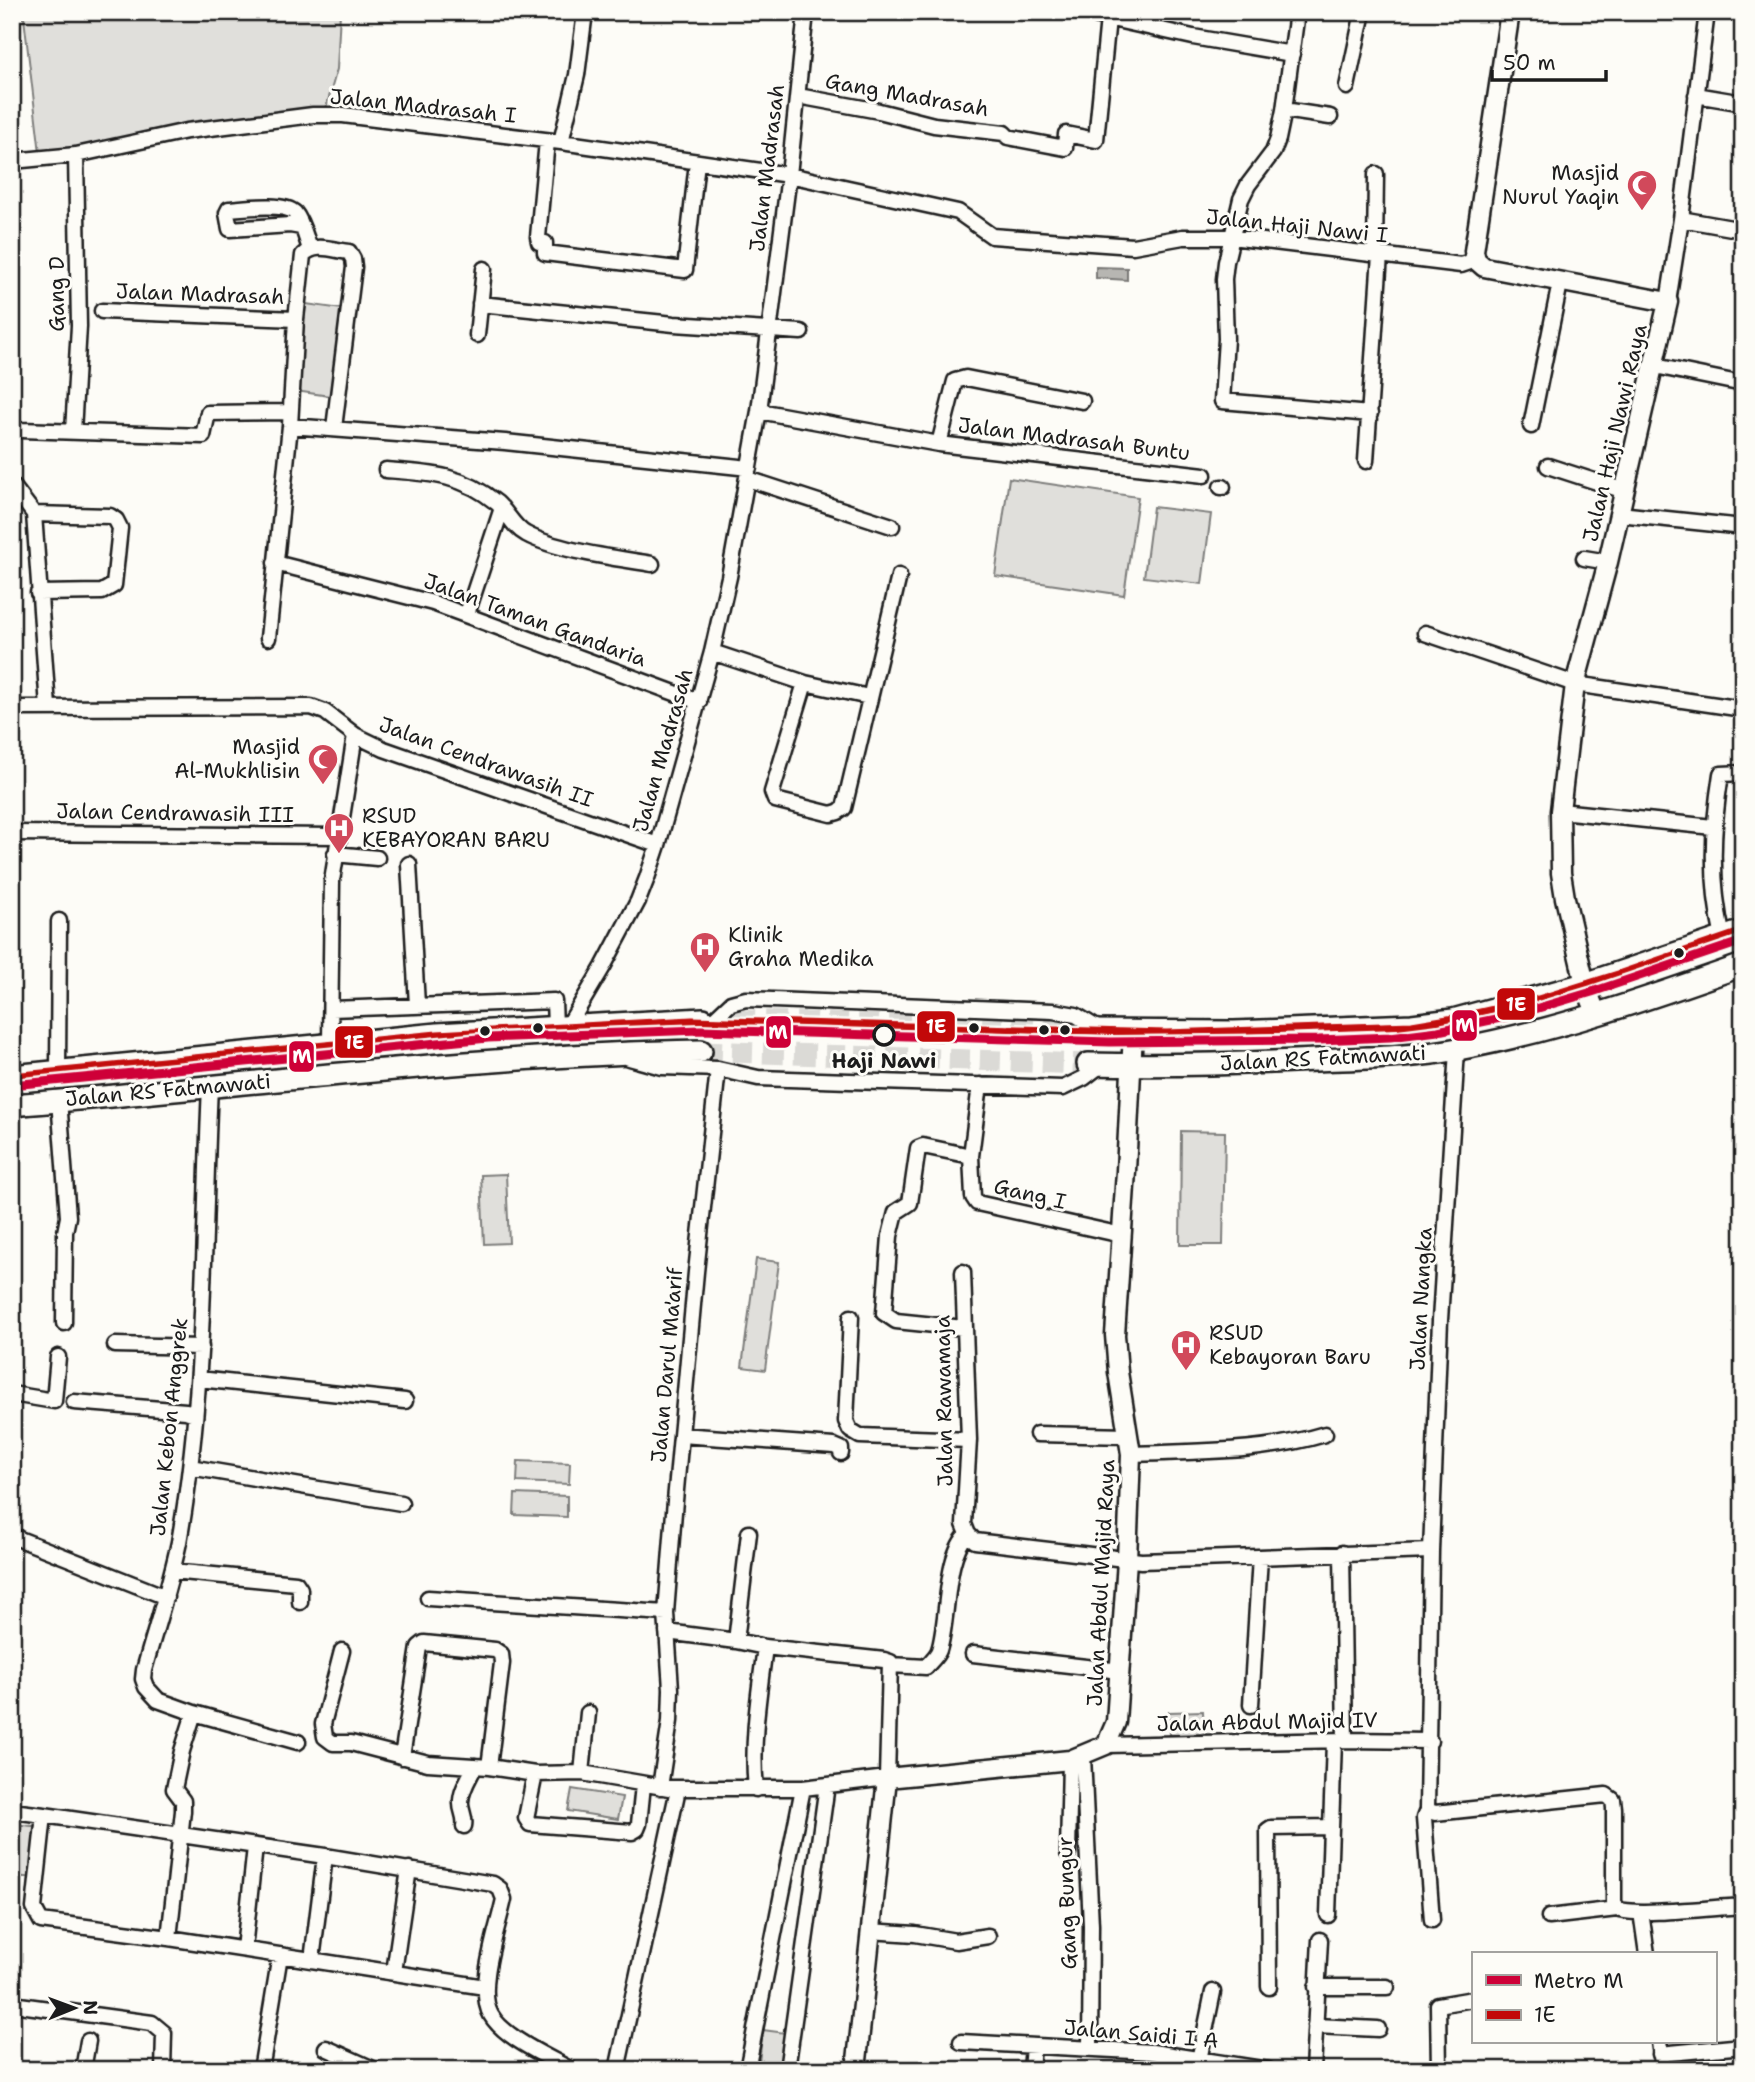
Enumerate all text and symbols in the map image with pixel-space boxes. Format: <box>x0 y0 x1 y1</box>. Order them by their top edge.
scale bar <box>1492 38 1606 82</box>
text: 50 m <box>1503 49 1556 77</box>
street label: Gang Madrasah <box>823 67 991 123</box>
street label: Jalan Madrasah I <box>328 82 518 130</box>
street label: Jalan Madrasah <box>743 83 791 253</box>
place label: Masjid Nurul Yaqin <box>1502 159 1619 211</box>
mosque icon: Masjid Nurul Yaqin <box>1625 168 1659 212</box>
street label: Jalan Haji Nawi I <box>1205 203 1389 249</box>
street label: Gang D <box>43 256 71 332</box>
street label: Jalan Madrasah <box>115 277 285 311</box>
street label: Jalan Haji Nawi Raya <box>1576 321 1654 545</box>
street label: Jalan Madrasah Buntu <box>956 411 1192 467</box>
street label: Jalan Taman Gandaria <box>420 567 650 673</box>
street label: Jalan Madrasah <box>626 665 700 835</box>
street label: Jalan Cendrawasih II <box>375 710 597 814</box>
place label: Masjid Al-Mukhlisin <box>174 733 300 785</box>
mosque icon: Masjid Al-Mukhlisin <box>306 742 340 786</box>
street label: Jalan Cendrawasih III <box>56 797 294 829</box>
place label: RSUD KEBAYORAN BARU <box>362 802 550 854</box>
hospital icon: RSUD KEBAYORAN BARU <box>322 811 356 855</box>
place label: Klinik Graha Medika <box>728 921 874 973</box>
hospital icon: Klinik Graha Medika <box>688 930 722 974</box>
unlabelled marker <box>1672 946 1686 960</box>
line badge: 1E <box>1496 987 1536 1021</box>
text: 1E <box>1505 992 1527 1017</box>
line badge: M <box>1451 1009 1478 1042</box>
line badge: 1E <box>916 1010 956 1043</box>
text: M <box>1455 1013 1475 1038</box>
text: 1E <box>925 1014 947 1039</box>
line badge: M <box>765 1015 792 1049</box>
text: M <box>768 1020 788 1045</box>
unlabelled marker <box>531 1021 545 1035</box>
unlabelled marker <box>967 1021 981 1035</box>
unlabelled marker <box>1037 1023 1051 1037</box>
unlabelled marker <box>1058 1023 1072 1037</box>
unlabelled marker <box>478 1024 492 1038</box>
marker: Haji Nawi <box>873 1024 895 1046</box>
line badge: 1E <box>334 1025 374 1059</box>
text: 1E <box>343 1030 365 1055</box>
street label: Jalan RS Fatmawati <box>1219 1039 1427 1077</box>
line badge: M <box>288 1040 315 1073</box>
text: M <box>292 1044 312 1069</box>
place label: Haji Nawi <box>832 1047 936 1075</box>
street label: Jalan RS Fatmawati <box>64 1067 272 1113</box>
street label: Gang I <box>991 1172 1069 1216</box>
street label: Jalan Nangka <box>1403 1227 1439 1371</box>
street label: Jalan Darul Ma'arif <box>645 1266 690 1464</box>
street label: Jalan Rawamaja <box>929 1315 959 1487</box>
street label: Jalan Kebon Anggrek <box>144 1316 194 1538</box>
place label: RSUD Kebayoran Baru <box>1209 1319 1371 1371</box>
hospital icon: RSUD Kebayoran Baru <box>1169 1328 1203 1372</box>
street label: Jalan Abdul Majid Raya <box>1081 1459 1121 1707</box>
street label: Jalan Abdul Majid IV <box>1156 1706 1378 1738</box>
street label: Gang Bungur <box>1051 1836 1083 1970</box>
legend <box>1472 1952 1716 2044</box>
text: Metro M <box>1534 1967 1623 1995</box>
north arrow <box>38 1974 108 2044</box>
text: N <box>78 2000 103 2015</box>
text: 1E <box>1534 2001 1556 2029</box>
street label: Jalan Saidi I A <box>1063 2013 1219 2055</box>

